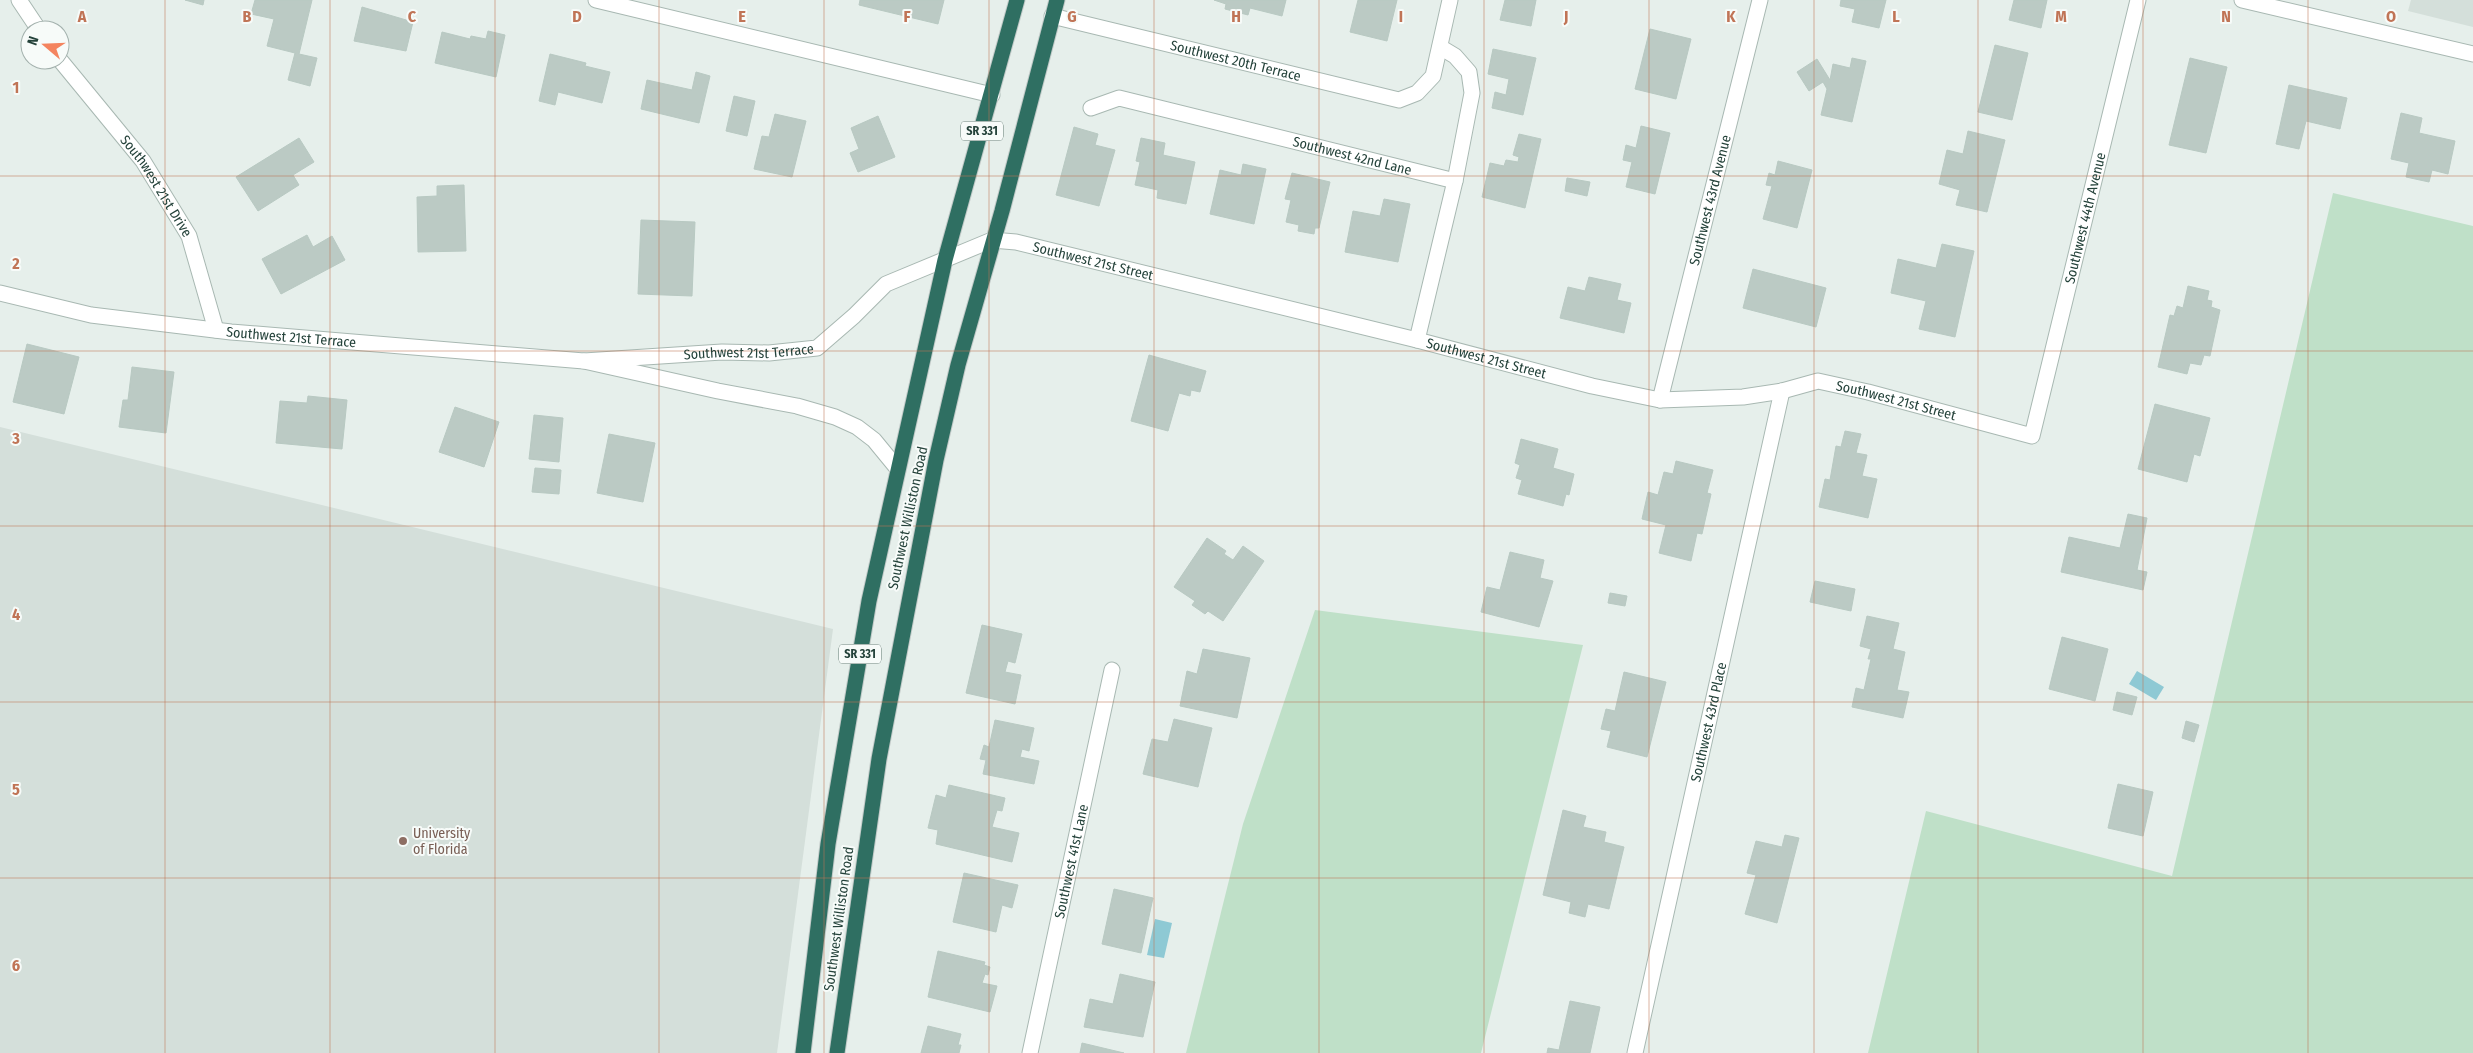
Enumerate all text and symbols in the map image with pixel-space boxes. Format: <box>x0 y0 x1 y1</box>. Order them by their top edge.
text: A <box>77 7 87 26</box>
text: B <box>243 7 252 26</box>
text: C <box>408 7 417 26</box>
text: D <box>572 7 582 26</box>
text: E <box>738 7 746 26</box>
text: F <box>903 7 911 26</box>
text: G <box>1067 7 1077 26</box>
text: H <box>1231 7 1241 26</box>
text: I <box>1399 7 1403 26</box>
text: J <box>1563 7 1568 26</box>
text: K <box>1726 7 1736 26</box>
text: L <box>1892 7 1900 26</box>
text: M <box>2055 7 2067 26</box>
text: N <box>2221 7 2231 26</box>
text: O <box>2386 7 2396 26</box>
north arrow <box>20 20 70 70</box>
text: N <box>24 34 43 48</box>
street label: Southwest 20th Terrace <box>1169 36 1303 84</box>
text: 1 <box>13 78 19 97</box>
road number: SR 331 <box>961 122 1003 140</box>
street label: Southwest 21st Drive <box>117 132 196 240</box>
street label: Southwest 42nd Lane <box>1291 133 1414 179</box>
street label: Southwest 43rd Avenue <box>1685 133 1734 267</box>
street label: Southwest 44th Avenue <box>2061 151 2109 285</box>
street label: Southwest 21st Street <box>1031 238 1155 284</box>
text: 2 <box>11 254 20 273</box>
street label: Southwest 21st Terrace <box>225 323 357 351</box>
street label: Southwest 21st Street <box>1425 334 1548 382</box>
street label: Southwest 21st Terrace <box>683 340 815 363</box>
street label: Southwest 21st Street <box>1834 377 1958 424</box>
text: 3 <box>11 429 20 448</box>
street label: Southwest Williston Road <box>885 445 931 591</box>
text: 4 <box>12 605 20 624</box>
road number: SR 331 <box>839 644 881 664</box>
street label: Southwest 43rd Place <box>1687 661 1730 784</box>
text: 5 <box>12 780 20 799</box>
street label: Southwest 41st Lane <box>1051 803 1092 920</box>
place label: University of Florida <box>413 825 471 858</box>
marker: University of Florida <box>397 835 409 847</box>
street label: Southwest Williston Road <box>820 846 858 992</box>
text: 6 <box>12 956 20 975</box>

